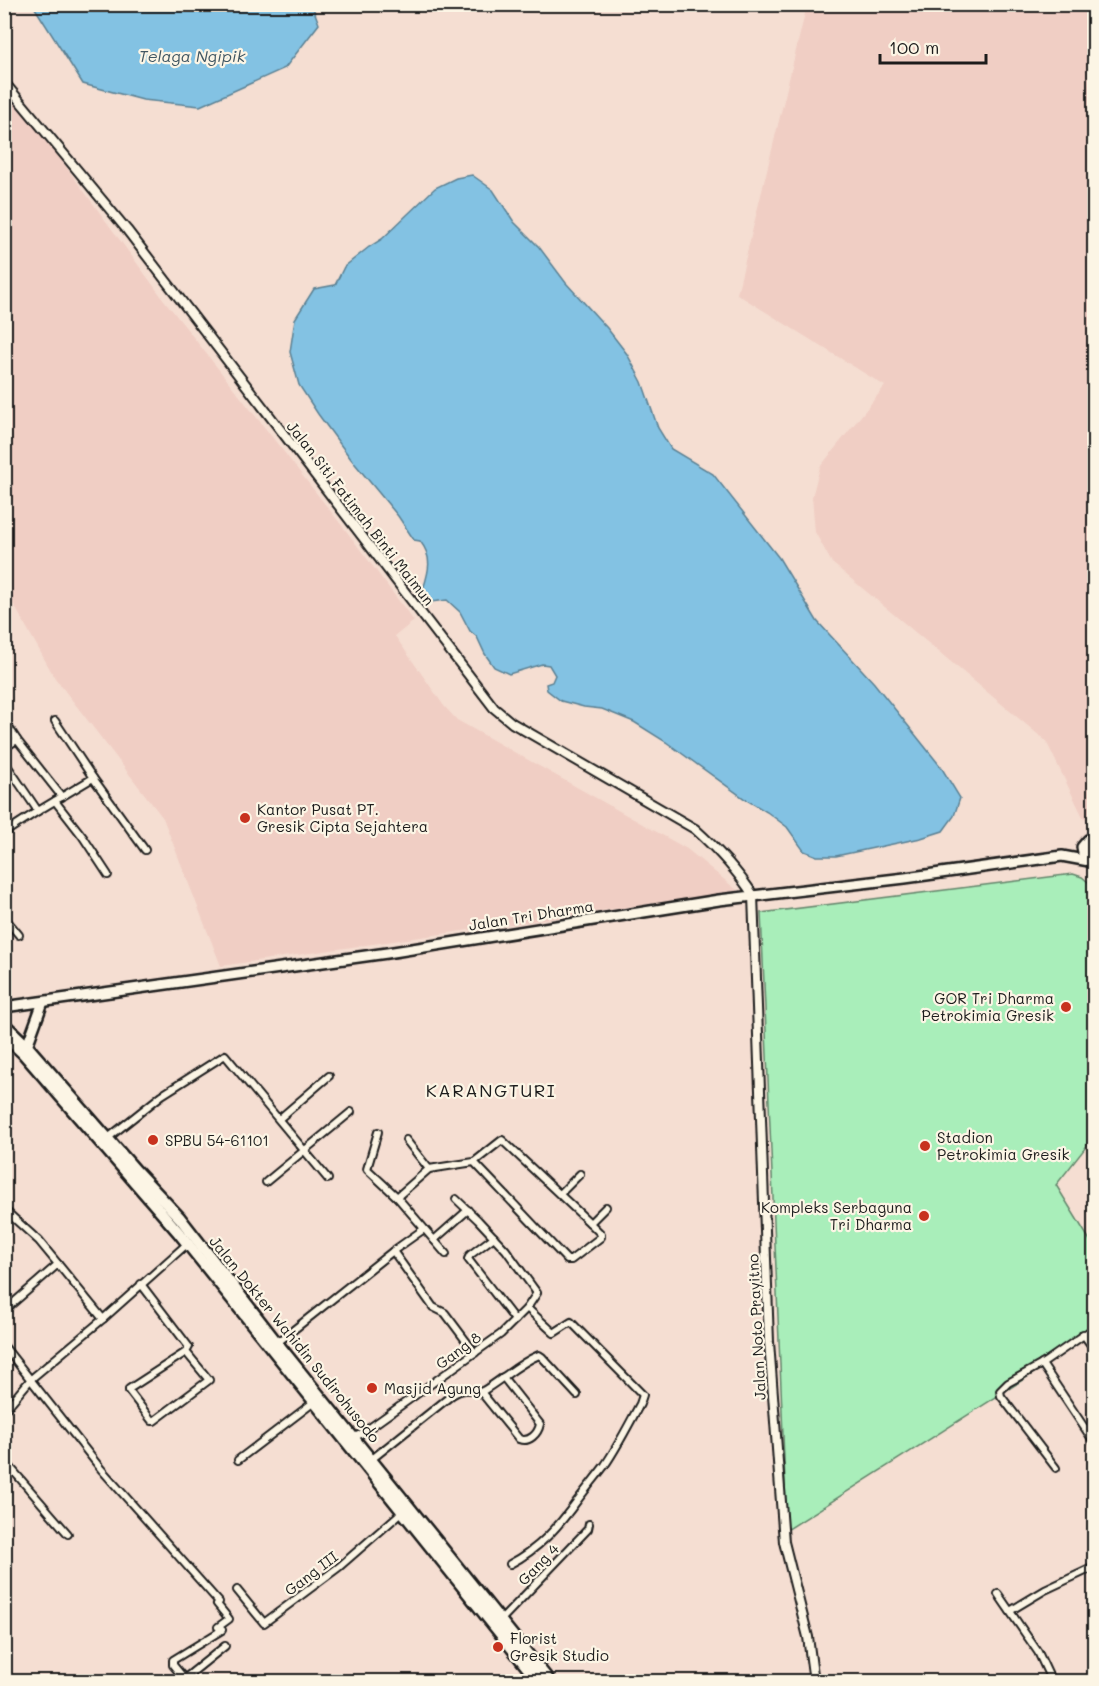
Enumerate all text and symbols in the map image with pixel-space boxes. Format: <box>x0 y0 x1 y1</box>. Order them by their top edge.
scale bar <box>880 27 986 65</box>
text: 100 m <box>889 35 939 59</box>
water label: Telaga Ngipik <box>139 45 246 66</box>
street label: Jalan Siti Fatimah Binti Maimun <box>283 417 439 609</box>
place label: Kantor Pusat PT. Gresik Cipta Sejahtera <box>257 799 428 836</box>
marker: Kantor Pusat PT. Gresik Cipta Sejahtera <box>238 811 252 825</box>
street label: Jalan Tri Dharma <box>467 895 595 935</box>
place label: GOR Tri Dharma Petrokimia Gresik <box>922 988 1054 1025</box>
marker: GOR Tri Dharma Petrokimia Gresik <box>1059 1000 1073 1014</box>
district label: KARANGTURI <box>426 1078 556 1102</box>
place label: Stadion Petrokimia Gresik <box>937 1127 1070 1164</box>
place label: SPBU 54-61101 <box>165 1130 269 1150</box>
marker: SPBU 54-61101 <box>146 1133 160 1147</box>
marker: Stadion Petrokimia Gresik <box>918 1139 932 1153</box>
place label: Kompleks Serbaguna Tri Dharma <box>761 1197 912 1234</box>
marker: Kompleks Serbaguna Tri Dharma <box>917 1209 931 1223</box>
street label: Jalan Dokter Wahidin Sudirohusodo <box>205 1232 385 1447</box>
street label: Jalan Noto Prayitno <box>742 1253 770 1401</box>
street label: Gang 8 <box>431 1327 485 1373</box>
place label: Masjid Agung <box>384 1378 481 1398</box>
marker: Masjid Agung <box>365 1381 379 1395</box>
street label: Gang 4 <box>513 1539 563 1589</box>
street label: Gang III <box>280 1546 342 1600</box>
place label: Florist Gresik Studio <box>510 1628 609 1665</box>
marker: Florist Gresik Studio <box>491 1640 505 1654</box>

